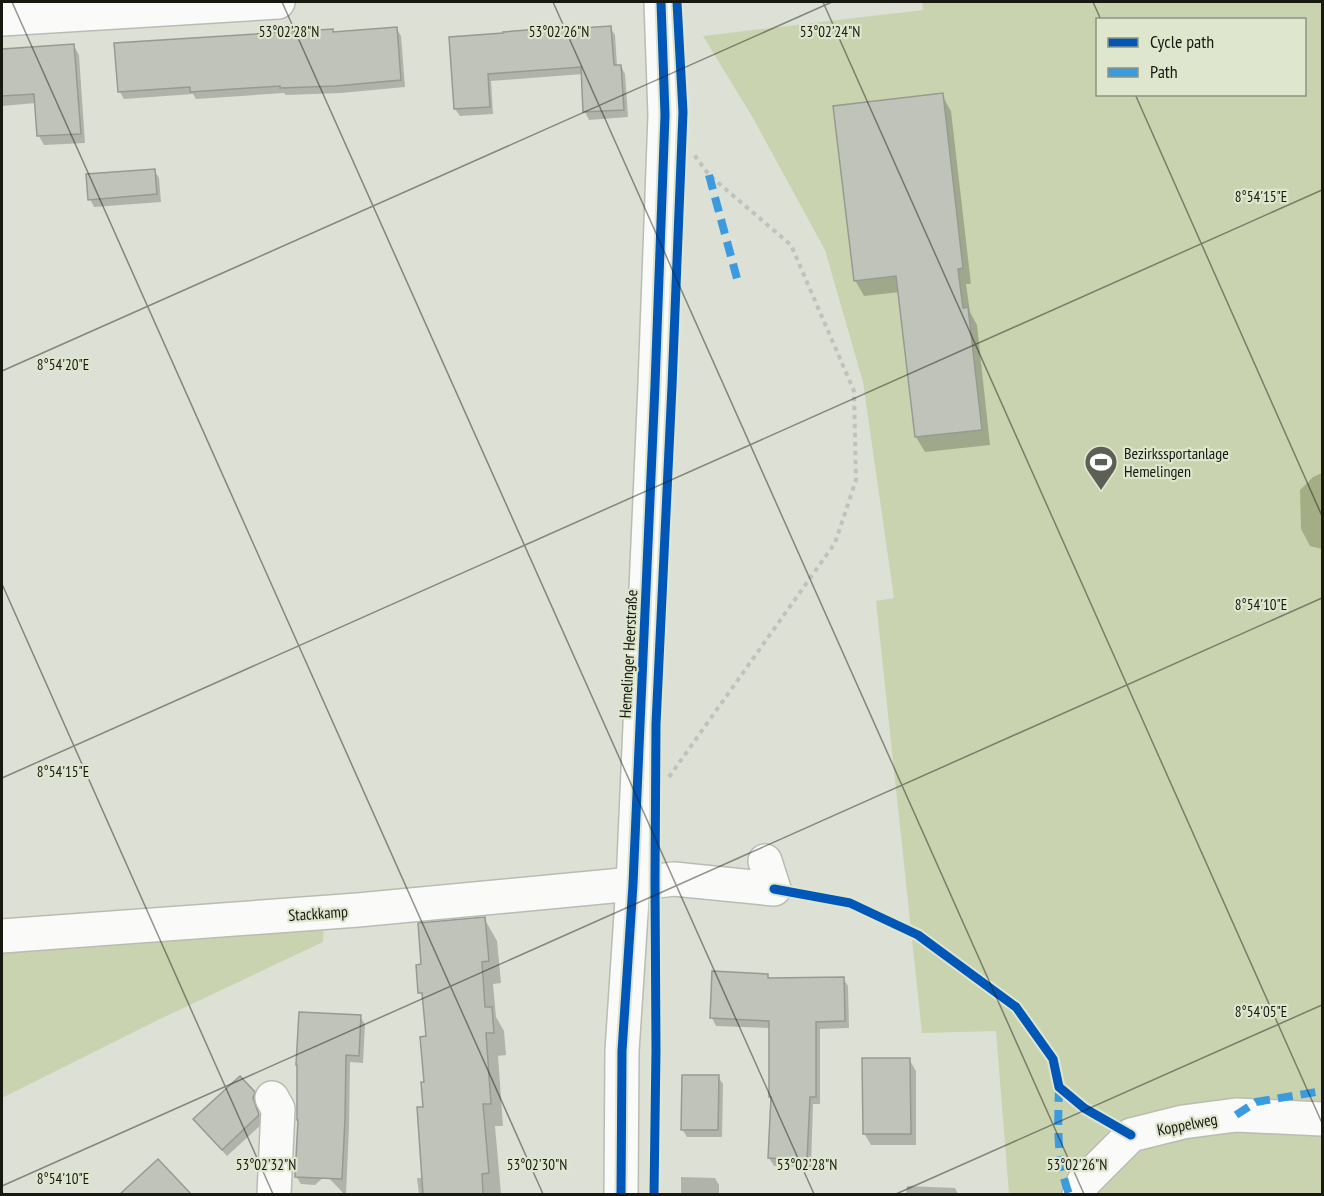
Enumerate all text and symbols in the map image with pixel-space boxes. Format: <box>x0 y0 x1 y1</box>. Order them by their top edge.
legend <box>1096 18 1306 96</box>
text: 53°02'28"N <box>259 22 319 41</box>
text: 53°02'26"N <box>529 22 589 41</box>
text: 53°02'24"N <box>800 22 860 41</box>
text: Cycle path <box>1150 30 1214 53</box>
text: Path <box>1150 60 1178 83</box>
text: 8°54'15"E <box>1235 187 1287 206</box>
text: 8°54'20"E <box>37 355 89 374</box>
place label: Bezirkssportanlage Hemelingen <box>1124 443 1229 481</box>
sports icon: Bezirkssportanlage Hemelingen <box>1083 444 1119 491</box>
street label: Hemelinger Heerstraße <box>615 589 641 719</box>
text: 8°54'10"E <box>1235 595 1287 614</box>
text: 8°54'15"E <box>37 762 89 781</box>
street label: Stackkamp <box>288 901 348 925</box>
text: 8°54'05"E <box>1235 1002 1287 1021</box>
street label: Koppelweg <box>1155 1108 1219 1140</box>
text: 53°02'32"N <box>236 1155 296 1174</box>
text: 53°02'30"N <box>507 1155 567 1174</box>
text: 53°02'28"N <box>777 1155 837 1174</box>
text: 53°02'26"N <box>1047 1155 1107 1174</box>
text: 8°54'10"E <box>37 1169 89 1188</box>

